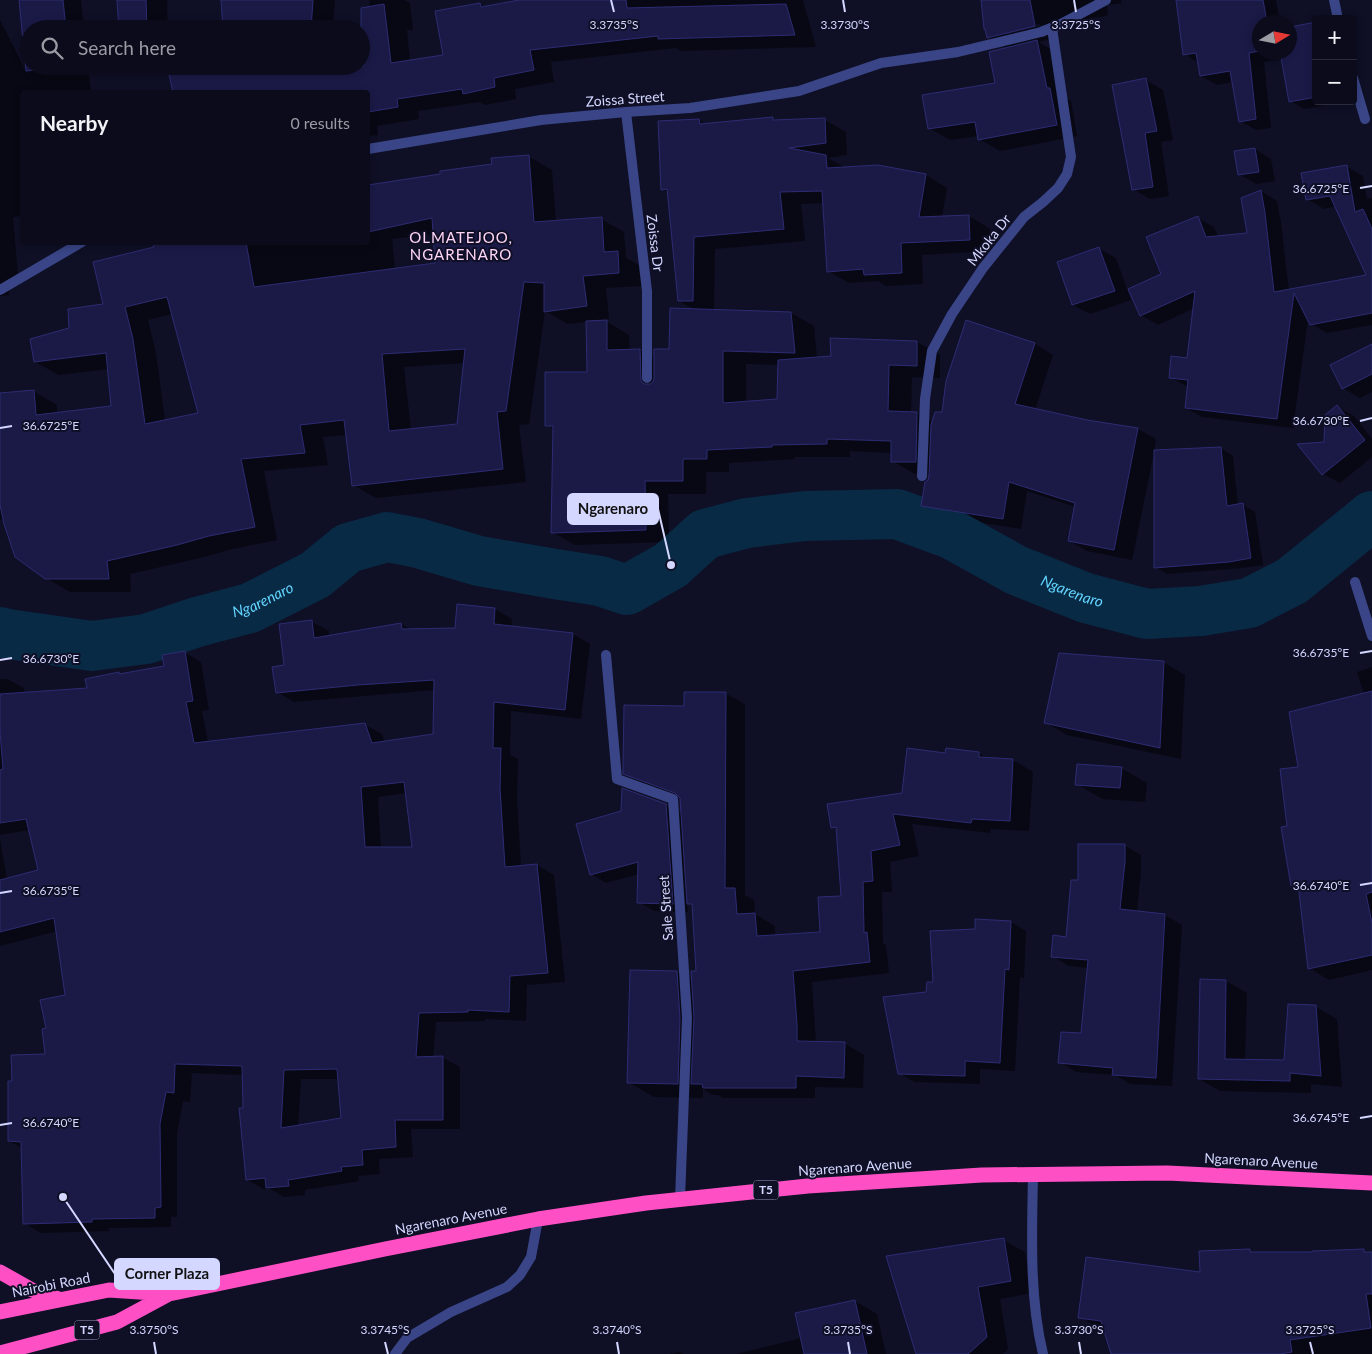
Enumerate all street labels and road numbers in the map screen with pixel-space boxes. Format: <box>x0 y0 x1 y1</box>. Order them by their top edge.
street label: Zoissa Street <box>585 87 665 110</box>
street label: Mkoka Dr <box>963 211 1014 269</box>
street label: Zoissa Dr <box>644 213 667 273</box>
street label: Sale Street <box>655 875 676 941</box>
street label: Ngarenaro Avenue <box>1204 1149 1318 1172</box>
street label: Ngarenaro Avenue <box>798 1154 912 1179</box>
road number: T5 <box>754 1180 778 1200</box>
street label: Ngarenaro Avenue <box>393 1199 508 1238</box>
street label: Nairobi Road <box>10 1269 91 1300</box>
road number: T5 <box>74 1320 100 1340</box>

